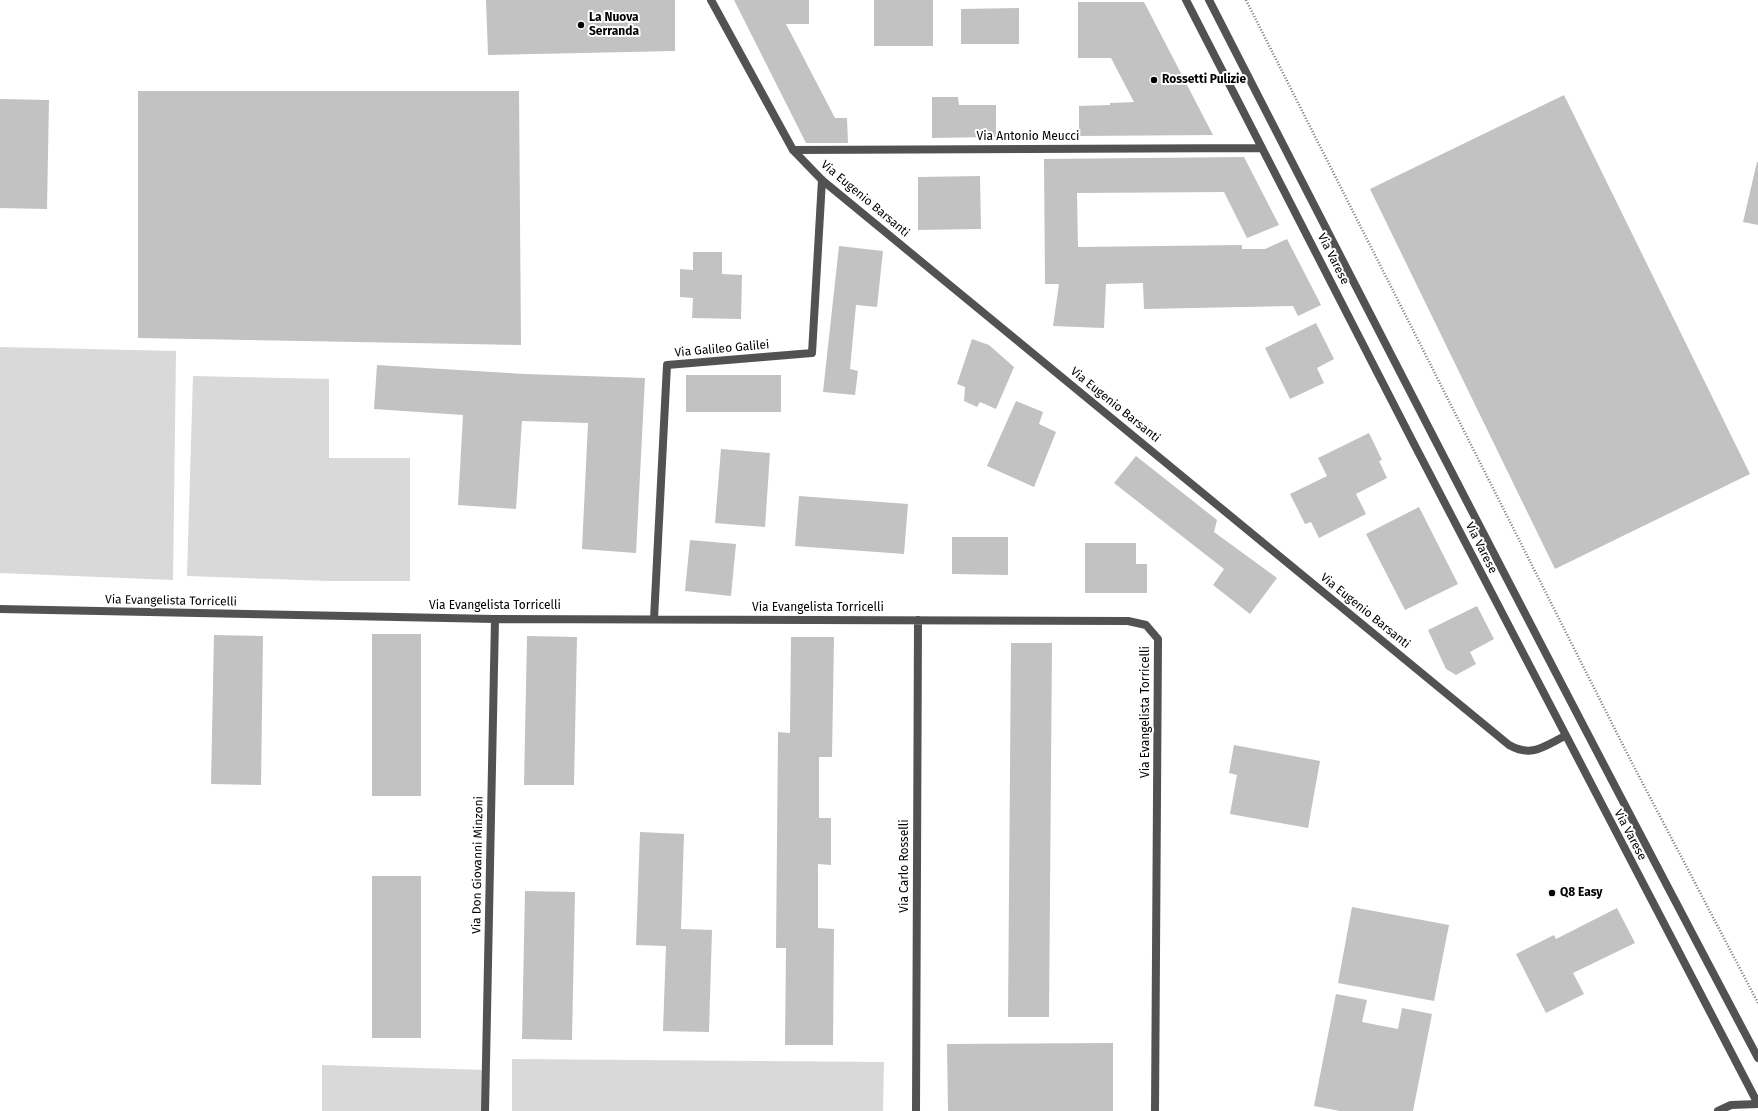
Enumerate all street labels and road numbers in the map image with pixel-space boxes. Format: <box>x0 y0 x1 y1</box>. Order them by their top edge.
street label: Via Antonio Meucci <box>977 130 1079 144</box>
street label: Via Eugenio Barsanti <box>818 158 912 240</box>
street label: Via Varese <box>1314 231 1352 287</box>
street label: Via Galileo Galilei <box>674 338 770 360</box>
street label: Via Eugenio Barsanti <box>1067 364 1163 446</box>
street label: Via Varese <box>1462 520 1500 576</box>
street label: Via Eugenio Barsanti <box>1317 570 1413 652</box>
street label: Via Evangelista Torricelli <box>105 593 237 609</box>
street label: Via Evangelista Torricelli <box>429 599 561 613</box>
street label: Via Evangelista Torricelli <box>752 601 884 615</box>
street label: Via Evangelista Torricelli <box>1139 646 1153 778</box>
street label: Via Don Giovanni Minzoni <box>470 796 486 934</box>
street label: Via Varese <box>1611 807 1649 863</box>
street label: Via Carlo Rosselli <box>898 819 912 913</box>

